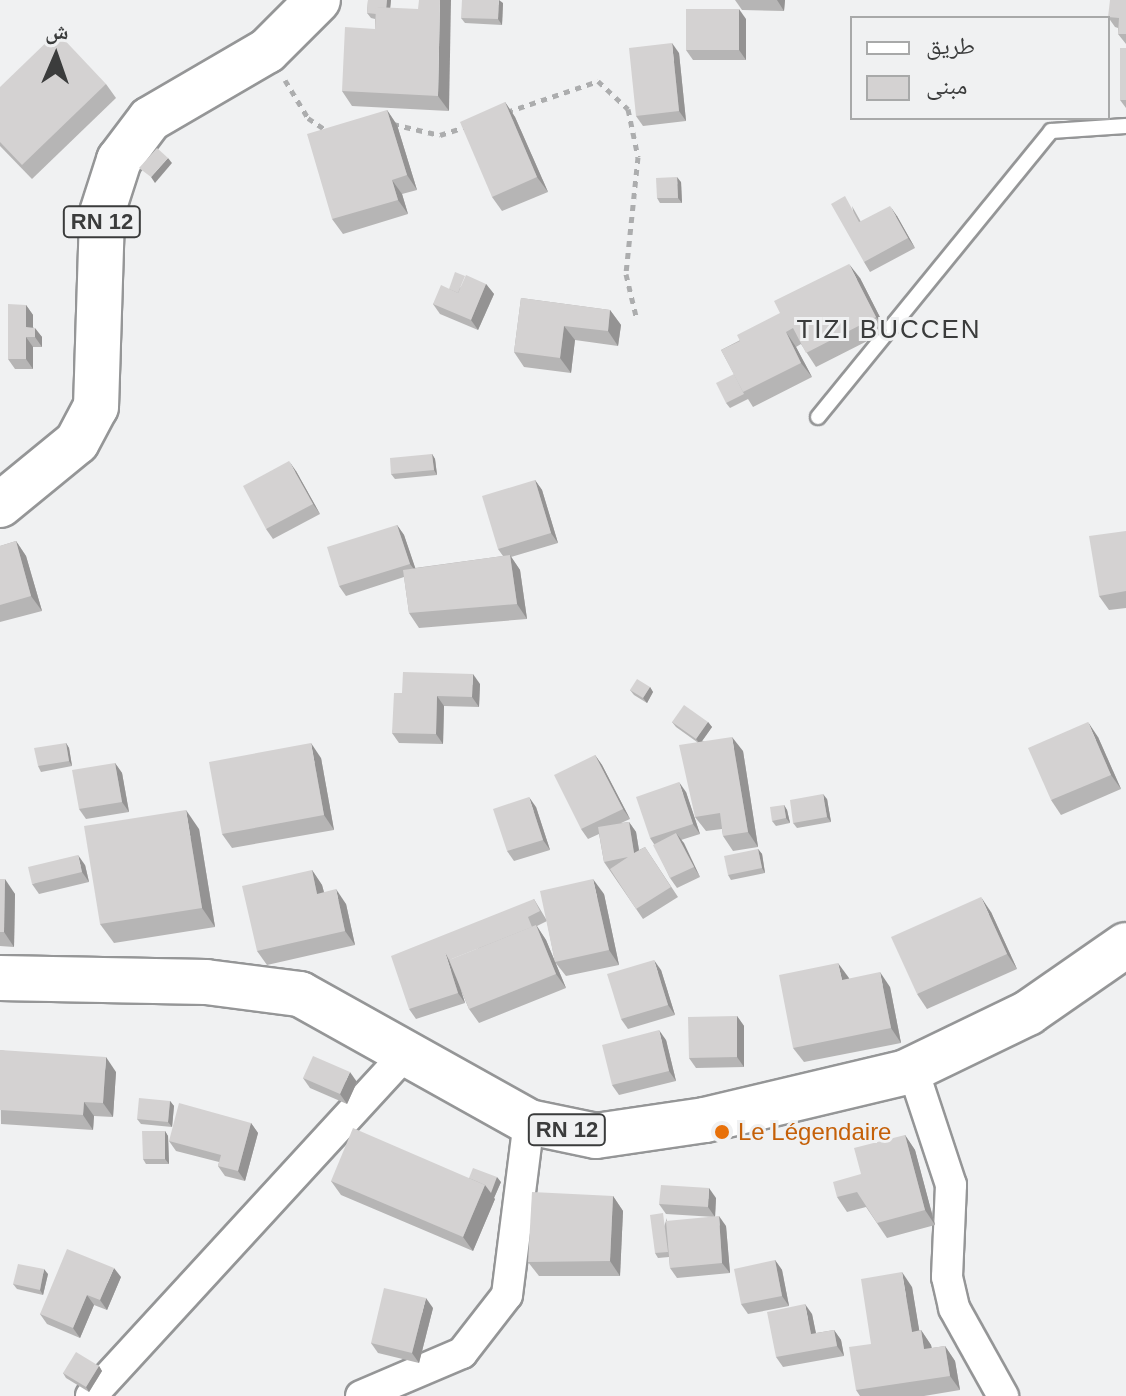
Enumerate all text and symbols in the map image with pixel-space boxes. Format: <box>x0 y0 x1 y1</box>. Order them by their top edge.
north arrow <box>16 16 96 96</box>
legend <box>850 16 1110 120</box>
text: ش <box>45 19 69 44</box>
text: طريق <box>926 32 975 59</box>
text: مبنى <box>926 72 967 99</box>
road number: RN 12 <box>62 204 142 240</box>
district label: TIZI BUCCEN <box>796 314 982 346</box>
road number: RN 12 <box>527 1112 607 1148</box>
place label: Le Légendaire <box>738 1118 891 1146</box>
marker: Le Légendaire <box>713 1123 731 1141</box>

